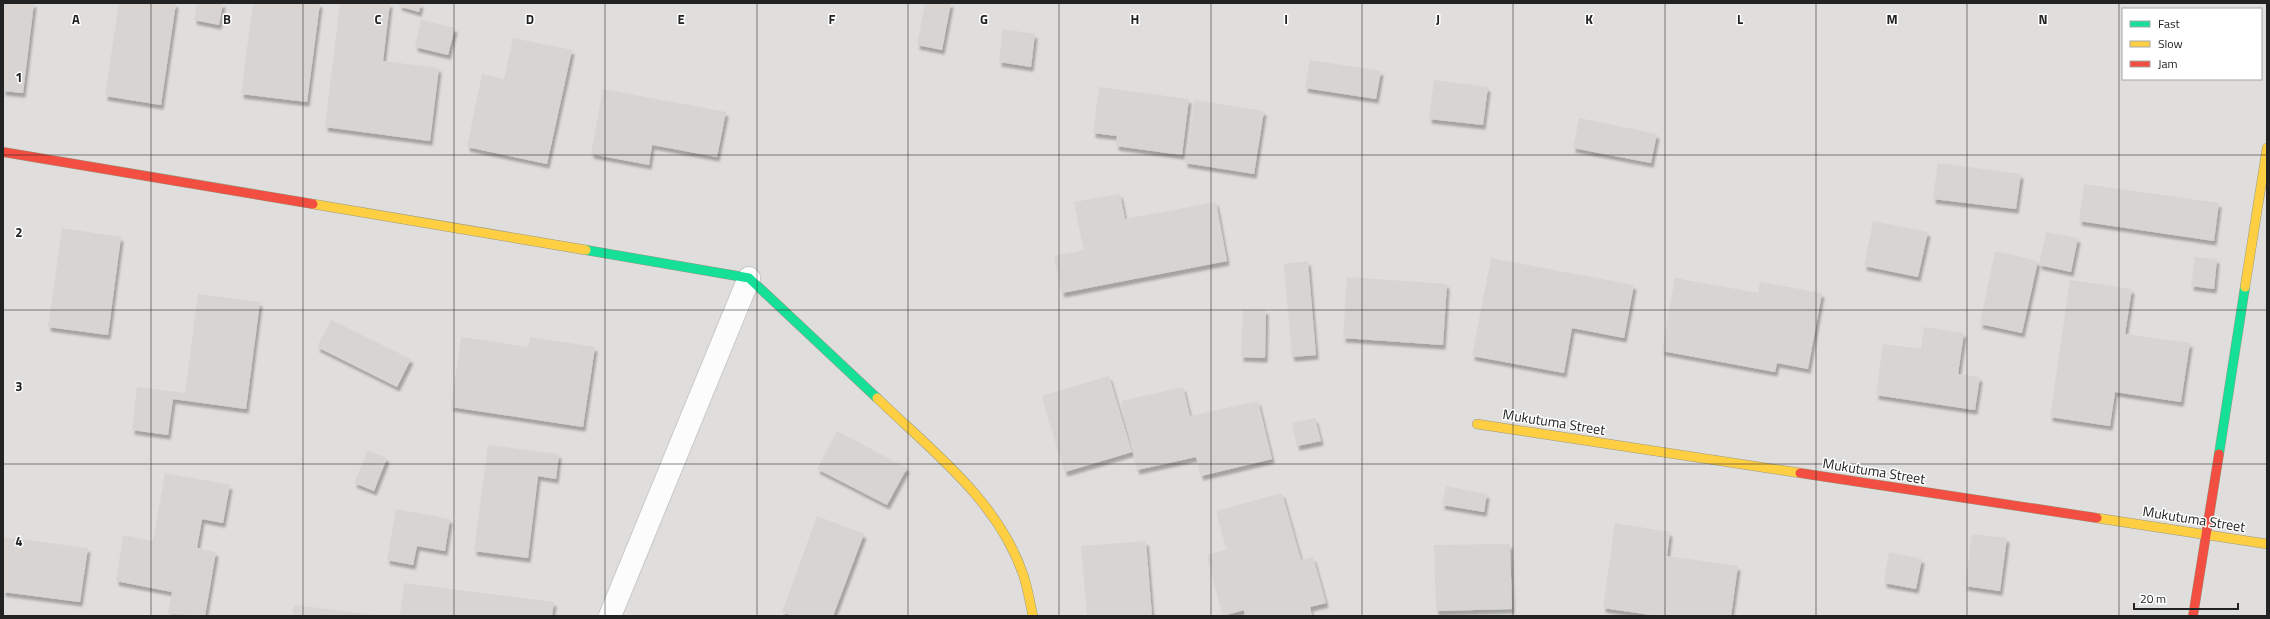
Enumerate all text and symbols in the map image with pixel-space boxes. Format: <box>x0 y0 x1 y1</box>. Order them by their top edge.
legend <box>2122 8 2262 80</box>
text: A <box>72 9 80 29</box>
text: B <box>223 9 231 29</box>
text: C <box>374 9 382 29</box>
text: D <box>526 9 534 29</box>
text: E <box>677 9 685 29</box>
text: F <box>829 9 836 29</box>
text: G <box>980 9 988 29</box>
text: H <box>1131 9 1139 29</box>
text: I <box>1284 9 1288 29</box>
text: J <box>1436 9 1440 29</box>
text: K <box>1585 9 1593 29</box>
text: L <box>1737 9 1743 29</box>
text: M <box>1886 9 1898 29</box>
text: N <box>2038 9 2048 29</box>
text: Fast <box>2158 14 2181 33</box>
text: Slow <box>2158 34 2183 53</box>
text: Jam <box>2158 54 2178 73</box>
text: 1 <box>15 67 23 87</box>
text: 2 <box>15 222 23 242</box>
text: 3 <box>15 376 23 396</box>
street label: Mukutuma Street <box>1501 403 1607 440</box>
street label: Mukutuma Street <box>1821 452 1927 489</box>
street label: Mukutuma Street <box>2141 500 2247 537</box>
text: 4 <box>15 531 23 551</box>
scale bar <box>2134 585 2238 611</box>
text: 20 m <box>2140 589 2166 608</box>

